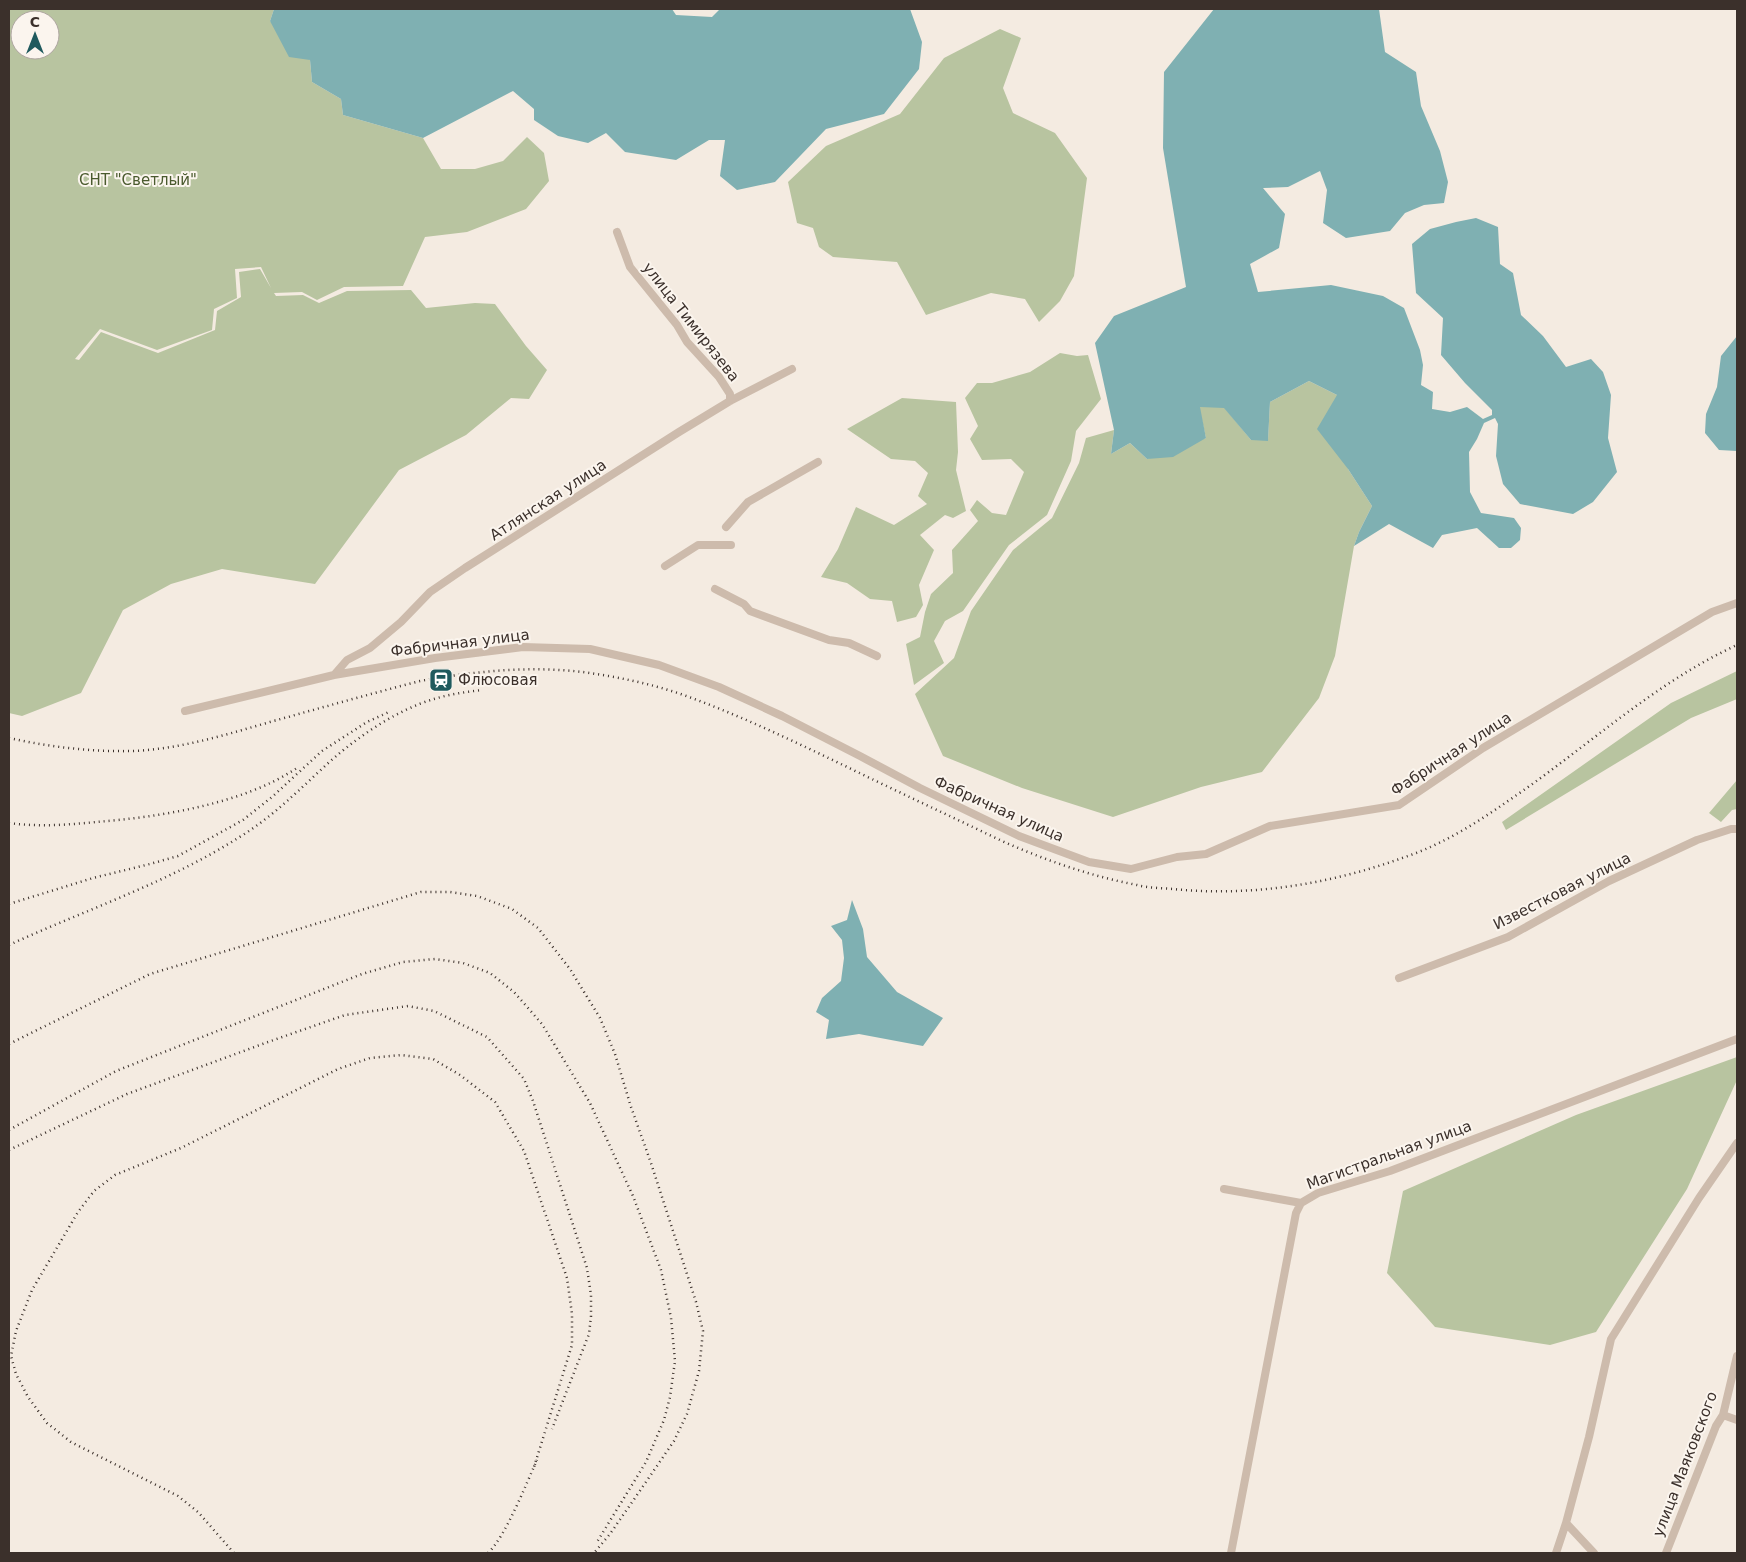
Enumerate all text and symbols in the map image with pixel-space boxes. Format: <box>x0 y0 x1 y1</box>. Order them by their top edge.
north arrow <box>10 10 60 60</box>
text: С <box>30 14 40 30</box>
park label: СНТ "Светлый" <box>79 171 197 189</box>
street label: улица Тимирязева <box>639 259 743 385</box>
street label: Атлянская улица <box>486 456 610 544</box>
street label: Фабричная улица <box>389 626 531 660</box>
station icon: Флюсовая <box>428 667 454 693</box>
place label: Флюсовая <box>458 671 538 689</box>
street label: Фабричная улица <box>1387 708 1515 800</box>
street label: Фабричная улица <box>931 772 1067 846</box>
street label: Известковая улица <box>1490 848 1634 934</box>
street label: Магистральная улица <box>1304 1117 1474 1193</box>
street label: улица Маяковского <box>1649 1389 1721 1539</box>

